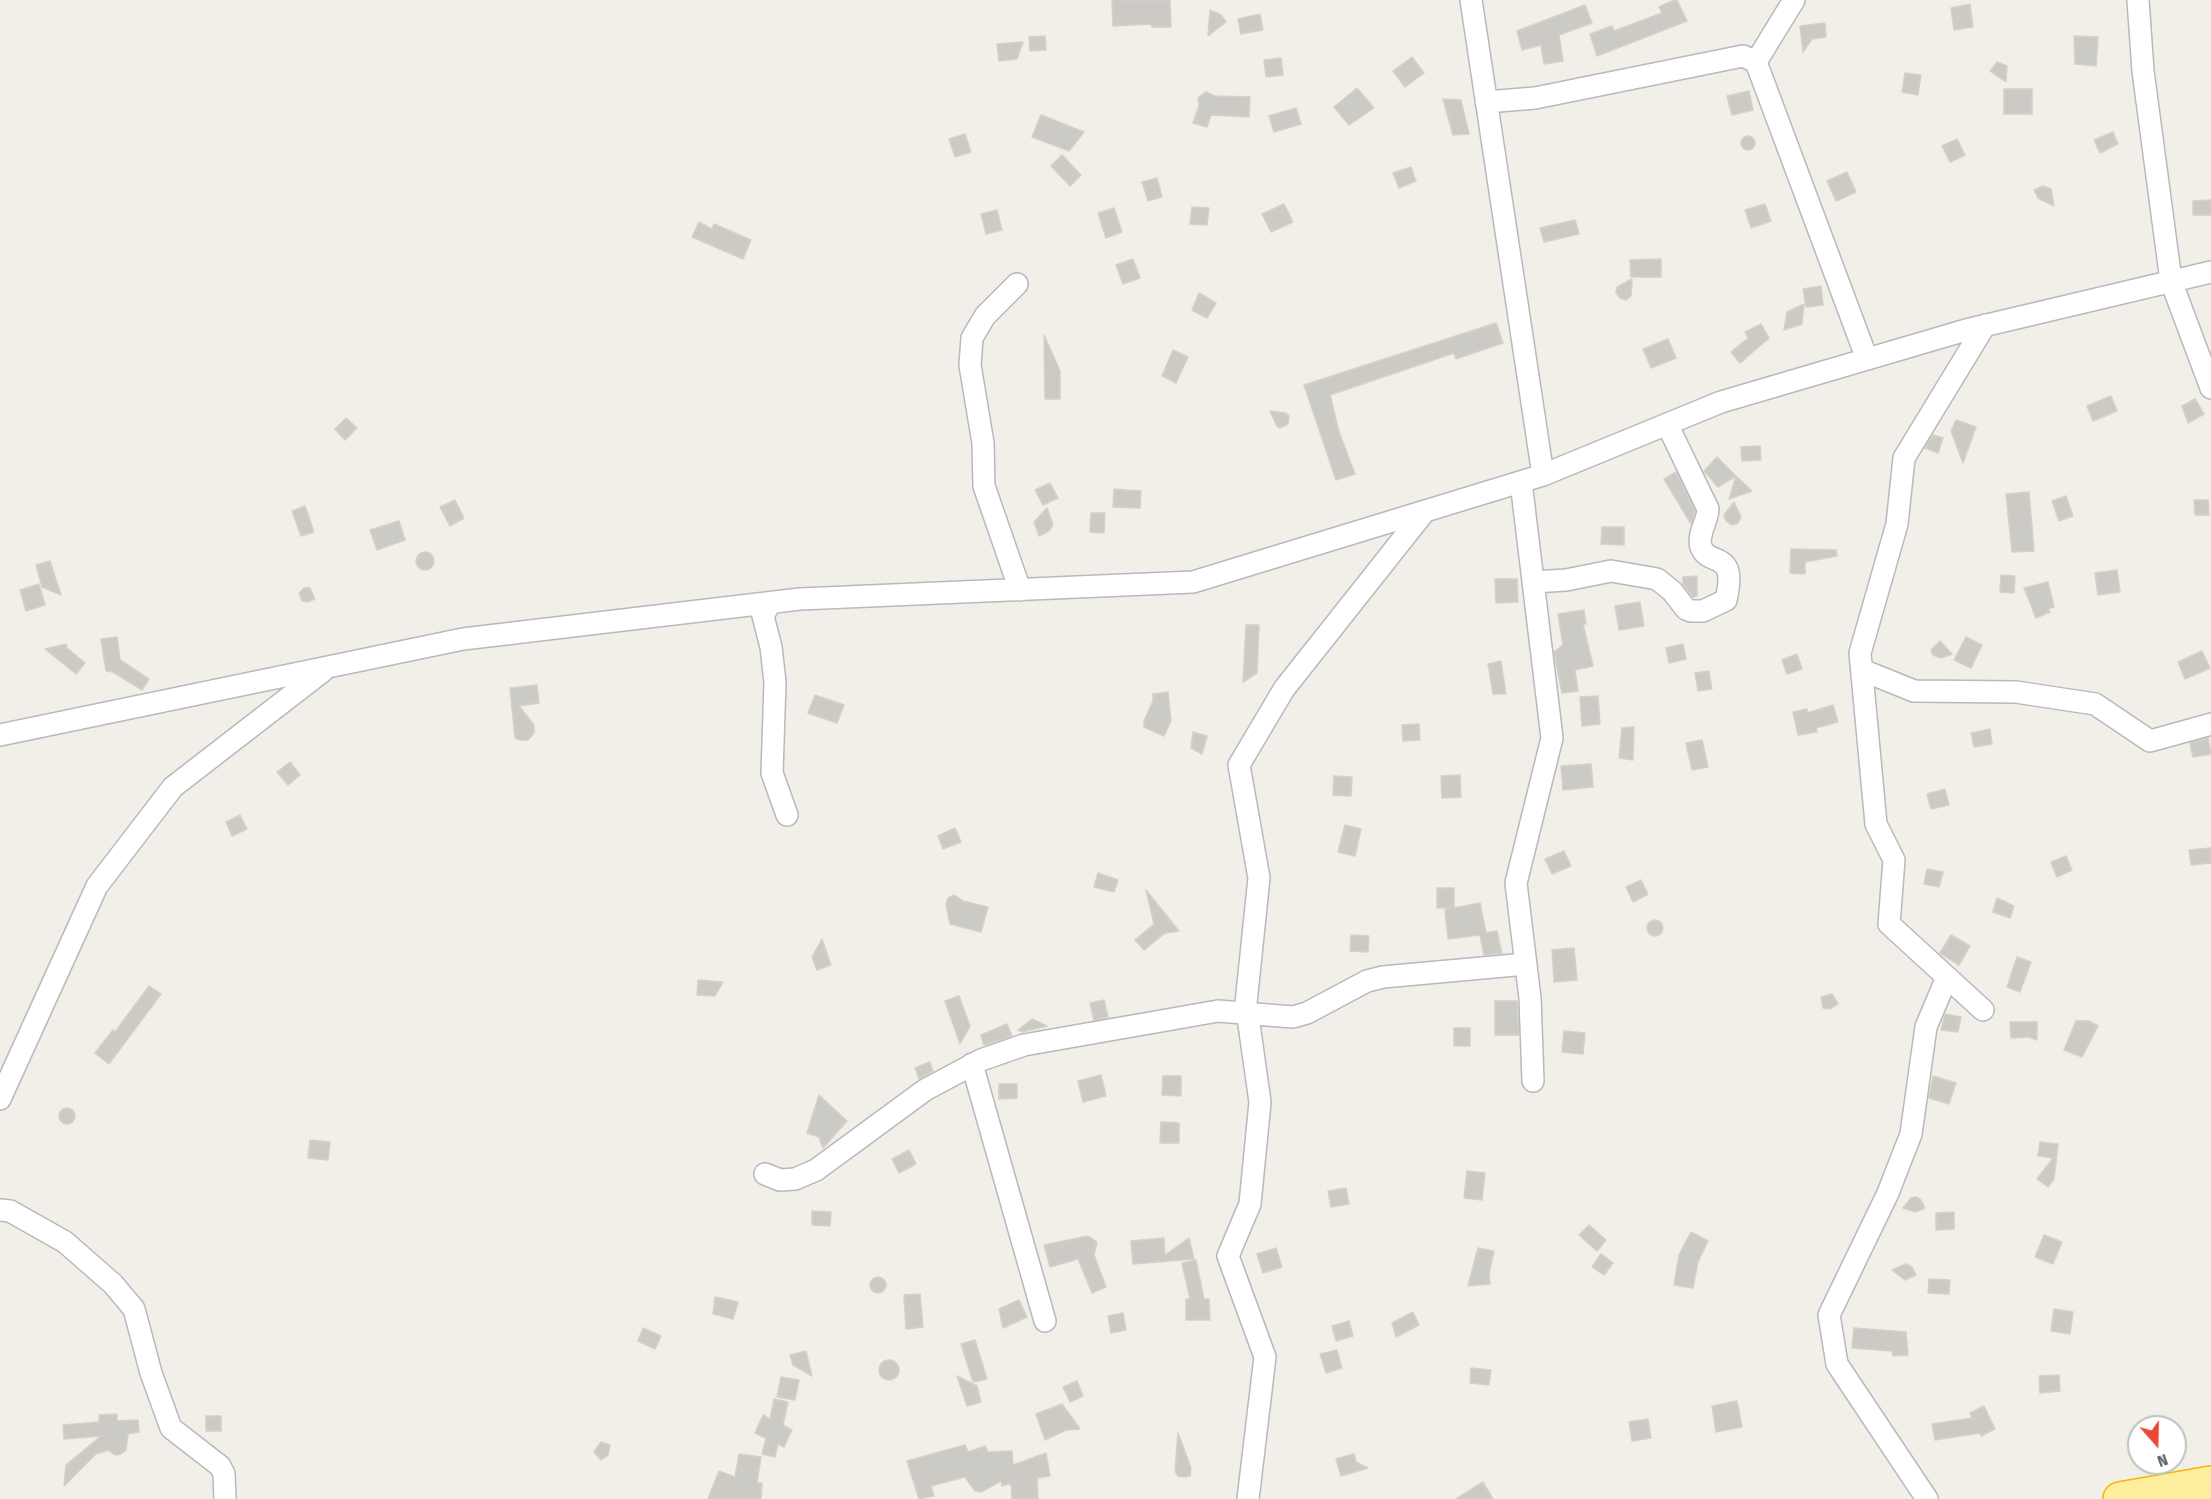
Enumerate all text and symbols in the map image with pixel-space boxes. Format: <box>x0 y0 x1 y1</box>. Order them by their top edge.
north arrow <box>2127 1415 2187 1475</box>
text: N <box>2155 1450 2170 1471</box>

